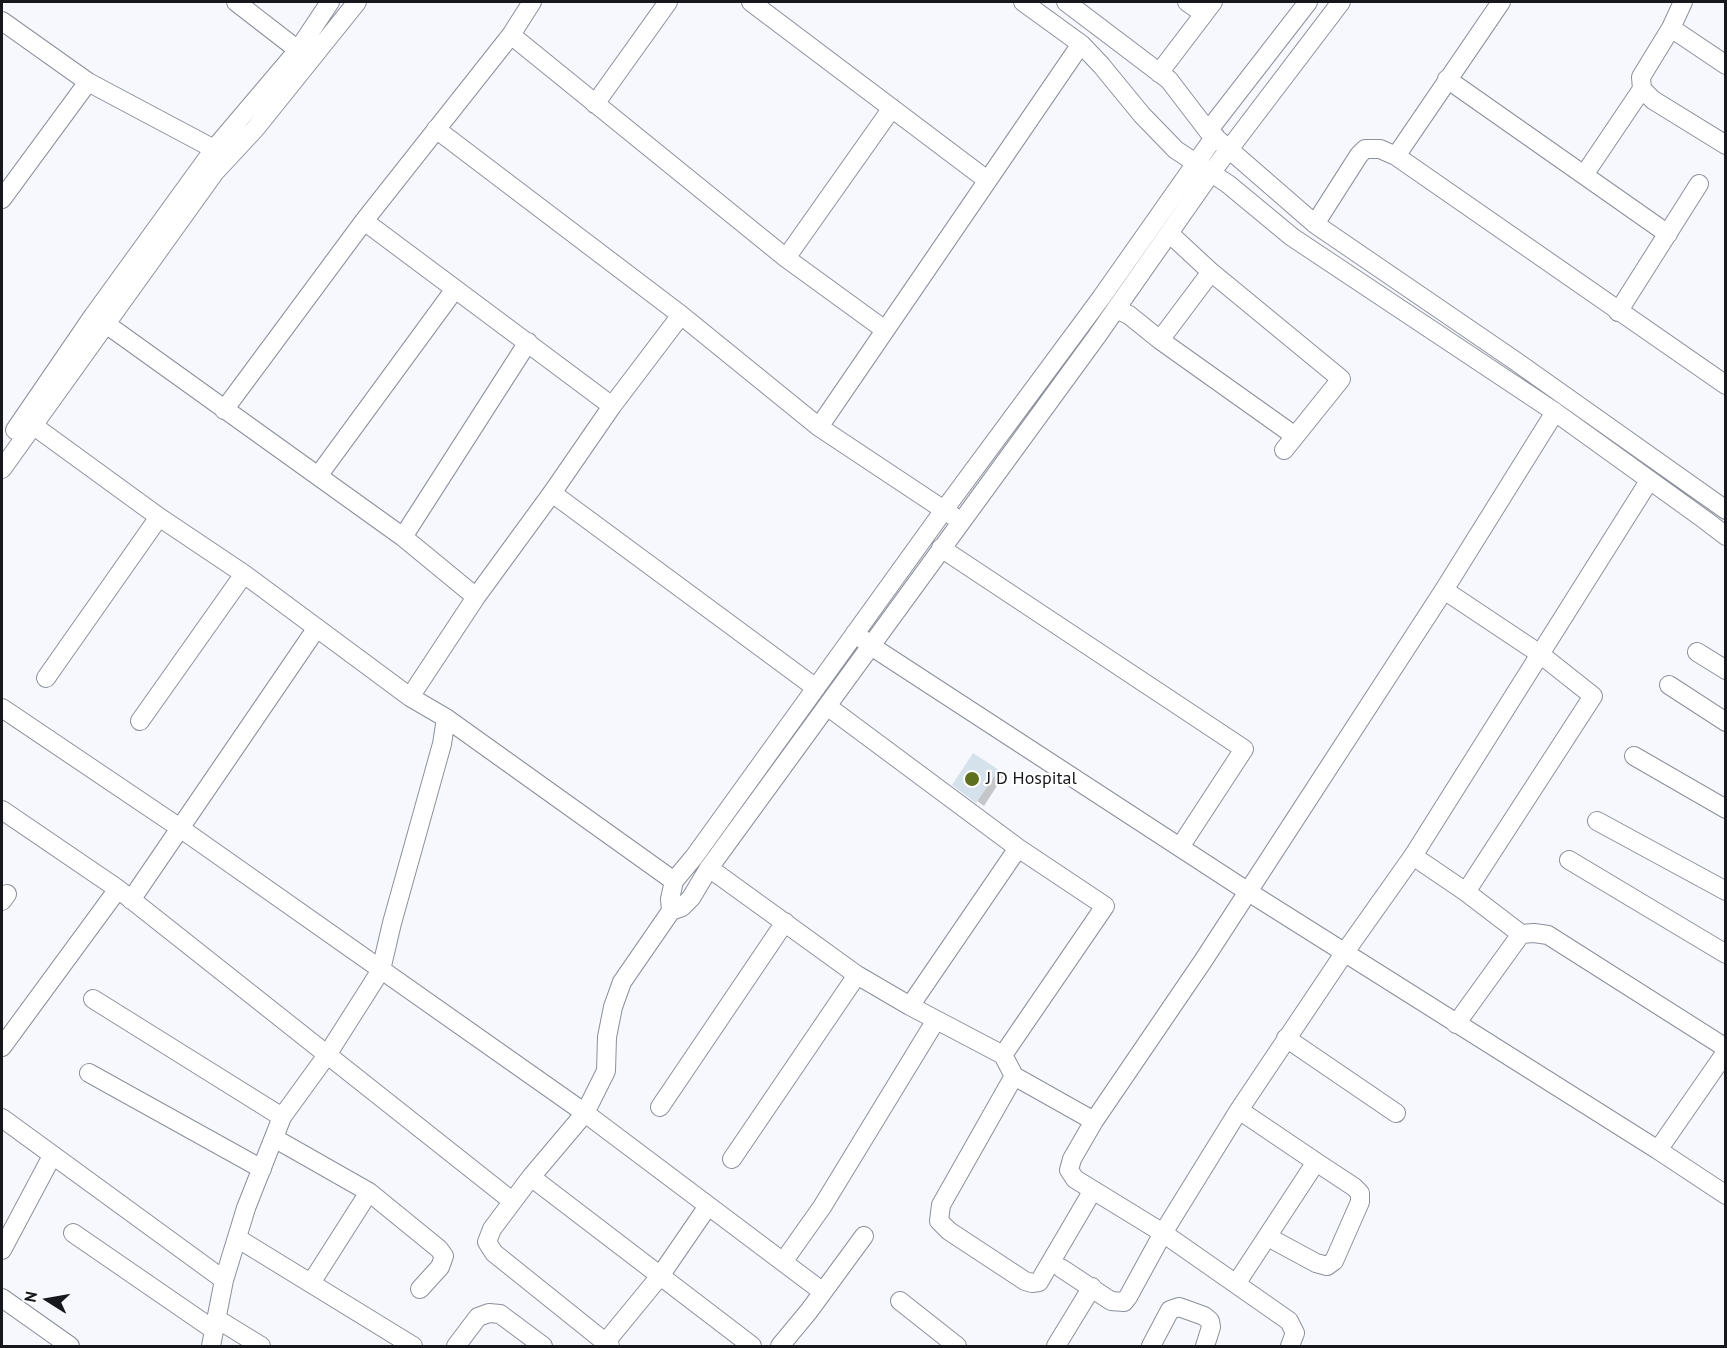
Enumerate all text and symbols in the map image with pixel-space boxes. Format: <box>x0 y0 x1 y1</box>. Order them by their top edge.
place label: J D Hospital <box>986 768 1077 790</box>
marker: J D Hospital <box>963 770 981 788</box>
north arrow <box>18 1270 78 1330</box>
text: N <box>20 1290 41 1304</box>

